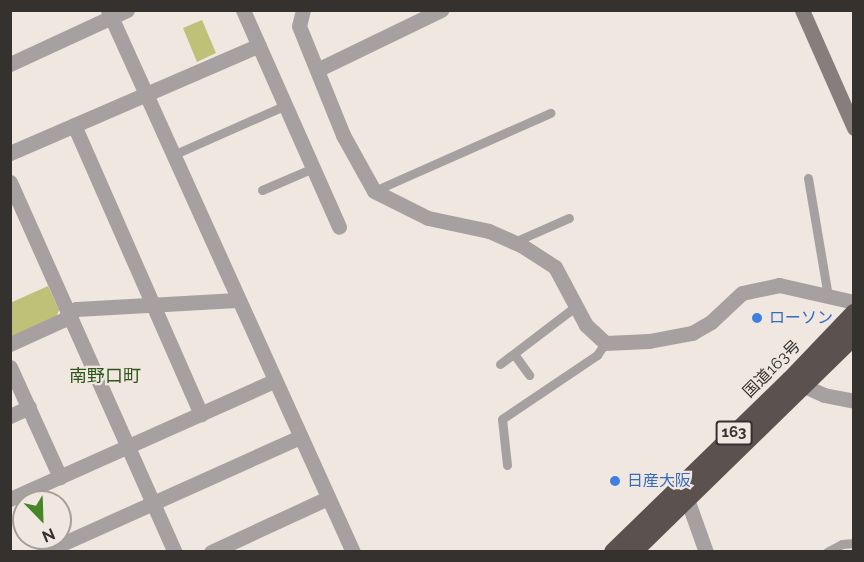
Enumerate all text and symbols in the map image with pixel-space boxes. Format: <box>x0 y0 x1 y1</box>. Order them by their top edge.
place label: ローソン <box>769 308 833 328</box>
marker: ローソン <box>750 311 764 325</box>
street label: 国道163号 <box>739 336 805 402</box>
district label: 南野口町 <box>69 365 141 387</box>
road number: 163 <box>714 421 754 445</box>
place label: 日産大阪 <box>627 471 691 491</box>
marker: 日産大阪 <box>608 474 622 488</box>
north arrow <box>12 490 72 550</box>
text: N <box>39 524 58 546</box>

